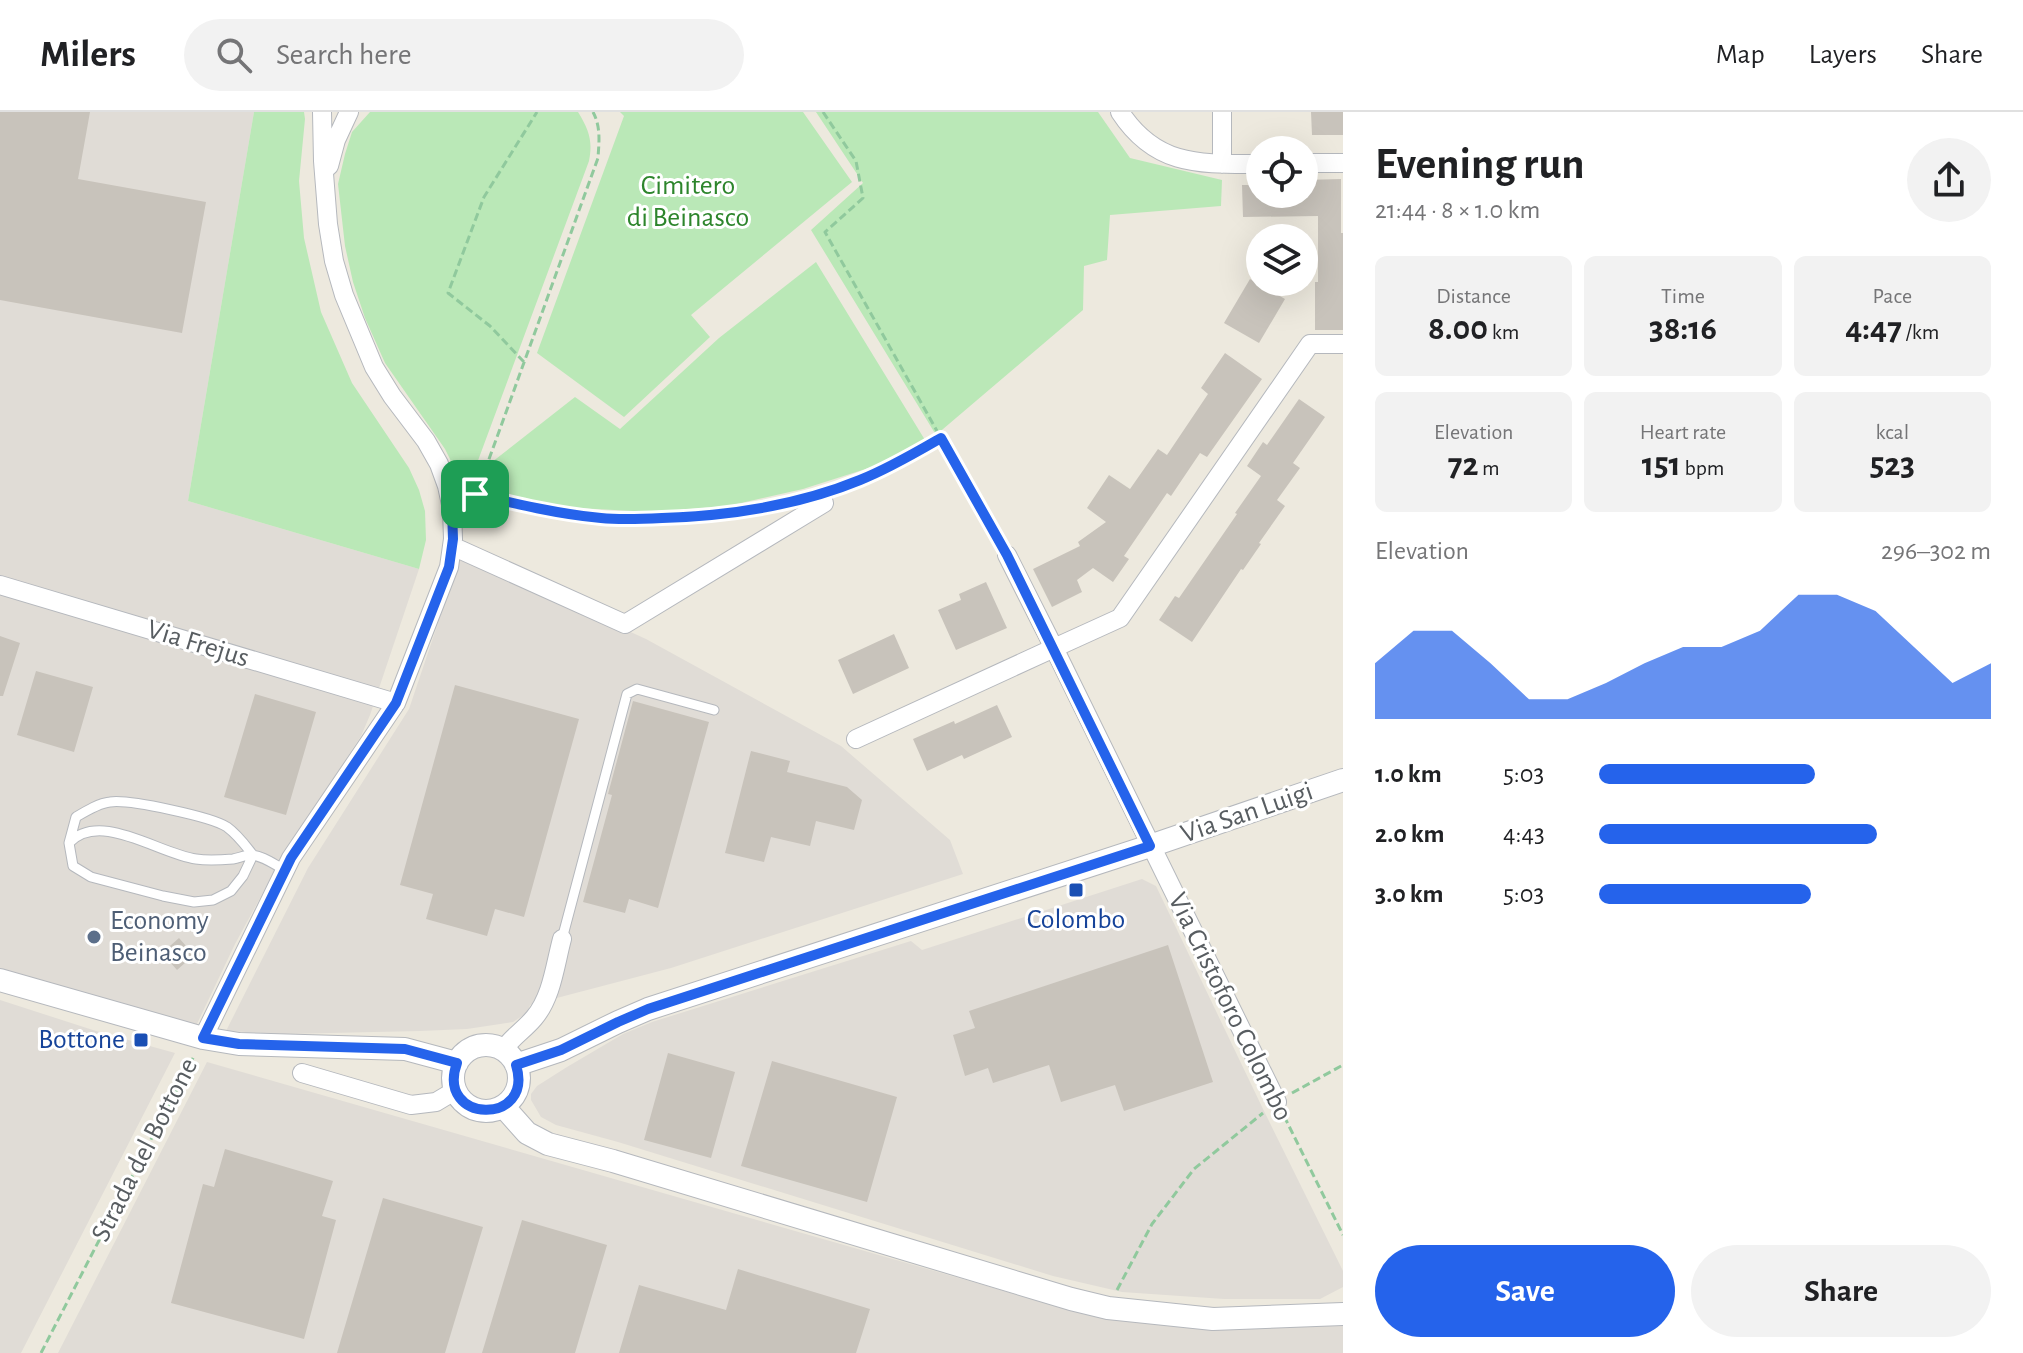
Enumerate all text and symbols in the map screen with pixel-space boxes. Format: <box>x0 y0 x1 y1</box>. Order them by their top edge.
search box <box>184 19 744 91</box>
icon: search <box>212 33 256 77</box>
text: Milers <box>40 36 136 74</box>
text: Search here <box>276 40 412 70</box>
text: Map <box>1716 41 1765 69</box>
text: Layers <box>1809 41 1877 69</box>
text: Share <box>1921 41 1983 69</box>
map controls <box>1246 136 1318 296</box>
button: locate <box>1246 136 1318 208</box>
button: share <box>1907 138 1991 222</box>
text: Evening run <box>1375 143 1584 187</box>
park label: Cimitero di Beinasco <box>627 172 749 232</box>
text: 21:44 · 8 × 1.0 km <box>1375 197 1540 223</box>
button: layers <box>1246 224 1318 296</box>
text: Distance <box>1436 285 1511 307</box>
text: Time <box>1661 285 1705 307</box>
text: Pace <box>1873 285 1912 307</box>
text: 8.00 <box>1428 312 1488 346</box>
text: 38:16 <box>1649 312 1717 346</box>
text: 4:47 <box>1845 312 1902 346</box>
text: km <box>1488 321 1519 343</box>
text: /km <box>1902 321 1939 343</box>
text: Elevation <box>1434 421 1513 443</box>
text: Heart rate <box>1640 421 1726 443</box>
text: kcal <box>1876 421 1909 443</box>
text: 72 <box>1448 448 1478 482</box>
text: 151 <box>1642 448 1681 482</box>
text: 523 <box>1870 448 1915 482</box>
text: m <box>1478 457 1500 479</box>
text: bpm <box>1681 457 1724 479</box>
pin <box>441 460 509 528</box>
icon: arrive <box>453 472 497 516</box>
text: Elevation <box>1375 538 1469 564</box>
text: 296–302 m <box>1881 538 1991 564</box>
street label: Via Frejus <box>144 615 252 673</box>
text: 1.0 km <box>1375 761 1442 787</box>
text: 5:03 <box>1503 761 1544 787</box>
street label: Via San Luigi <box>1177 777 1317 849</box>
text: 2.0 km <box>1375 821 1445 847</box>
text: 4:43 <box>1503 821 1545 847</box>
marker: Colombo <box>1067 881 1085 899</box>
text: 3.0 km <box>1375 881 1443 907</box>
text: 5:03 <box>1503 881 1544 907</box>
street label: Via Cristoforo Colombo <box>1163 889 1297 1125</box>
place label: Colombo <box>1027 906 1125 934</box>
place label: Economy Beinasco <box>110 907 209 967</box>
marker: Economy Beinasco <box>85 928 103 946</box>
place label: Bottone <box>38 1026 125 1054</box>
marker: Bottone <box>132 1031 150 1049</box>
street label: Strada del Bottone <box>87 1054 203 1246</box>
button: Save <box>1375 1245 1675 1337</box>
button: Share <box>1691 1245 1991 1337</box>

